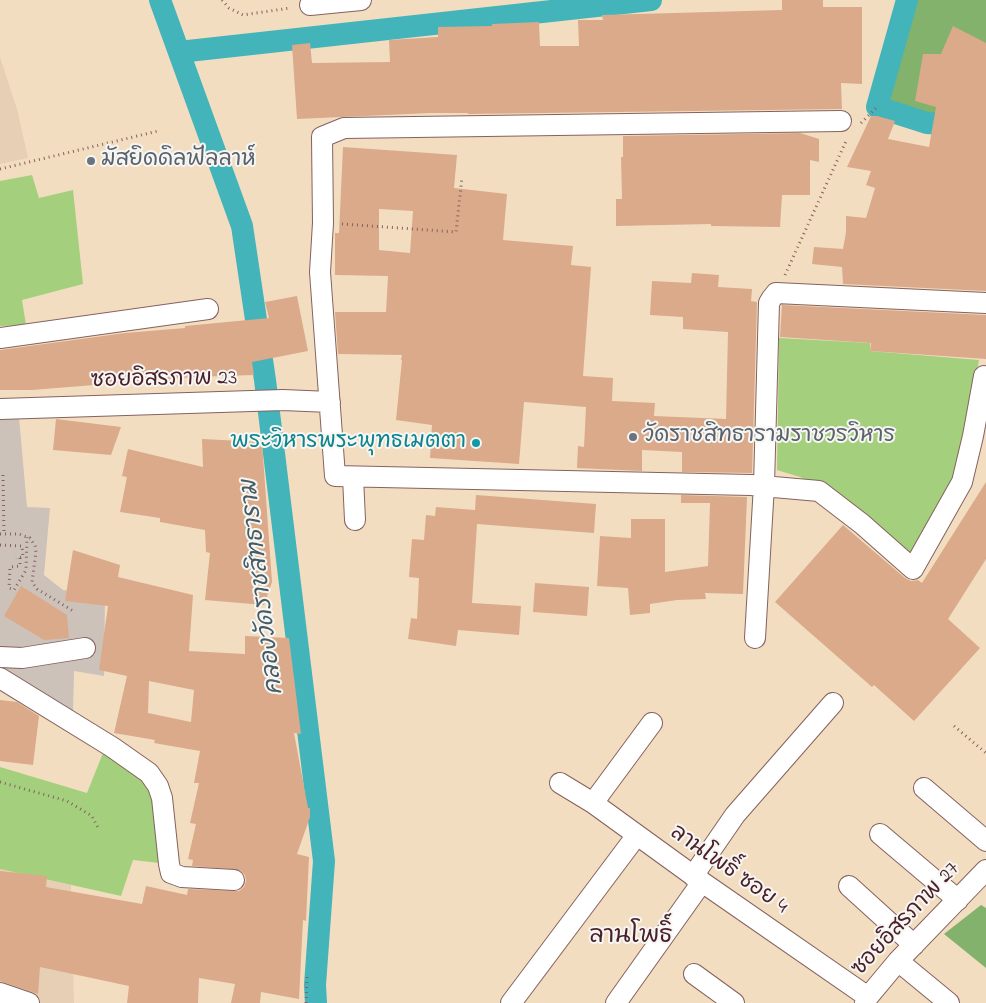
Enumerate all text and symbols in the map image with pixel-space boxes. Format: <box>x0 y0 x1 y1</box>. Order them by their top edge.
place label: มัสยิดดิลฟัลลาห์ <box>101 148 255 174</box>
marker: มัสยิดดิลฟัลลาห์ <box>85 155 97 167</box>
street label: ซอยอิสรภาพ 23 <box>90 367 238 395</box>
place label: วัดราชสิทธารามราชวรวิหาร <box>643 424 895 450</box>
place label: พระวิหารพระพุทธเมตตา <box>230 430 466 456</box>
marker: วัดราชสิทธารามราชวรวิหาร <box>627 431 639 443</box>
marker: พระวิหารพระพุทธเมตตา <box>470 437 482 449</box>
water label: คลองวัดราชสิทธาราม <box>237 478 291 696</box>
street label: ลานโพธิ์ ซอย 4 <box>664 821 792 921</box>
street label: ซอยอิสรภาพ 27 <box>847 857 967 983</box>
district label: ลานโพธิ์ <box>589 924 673 952</box>

